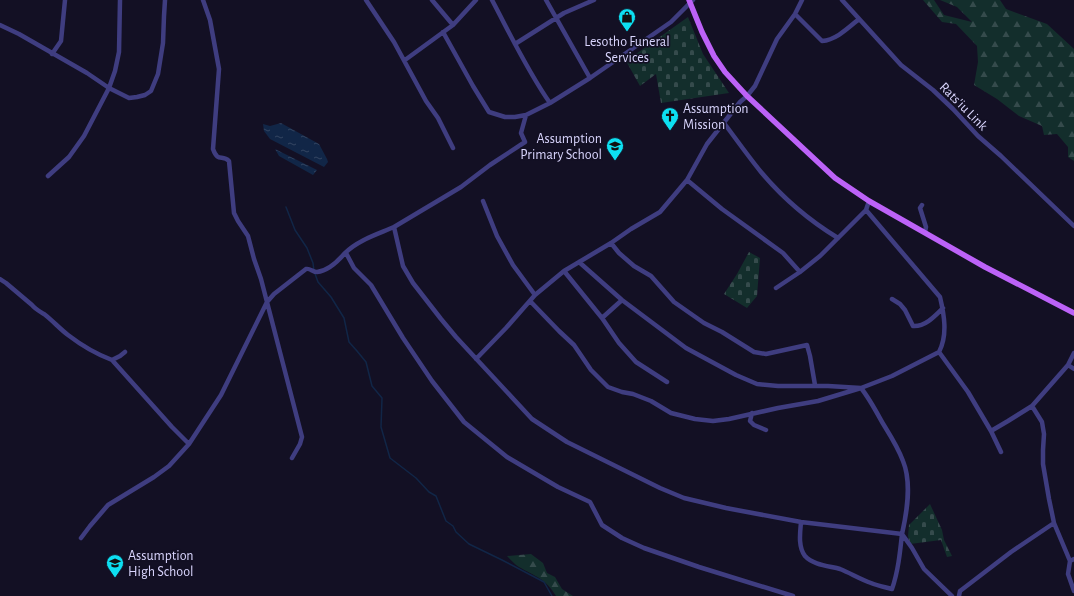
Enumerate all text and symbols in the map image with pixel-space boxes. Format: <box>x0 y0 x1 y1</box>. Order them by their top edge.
shop icon: Lesotho Funeral Services <box>617 7 637 32</box>
place label: Lesotho Funeral Services <box>584 35 670 65</box>
street label: Rats'iu Link <box>937 80 990 134</box>
place label: Assumption Mission <box>683 102 749 132</box>
church icon: Assumption Mission <box>660 106 680 131</box>
place label: Assumption Primary School <box>520 132 602 162</box>
school or university icon: Assumption Primary School <box>605 136 625 161</box>
place label: Assumption High School <box>128 549 194 579</box>
school or university icon: Assumption High School <box>105 553 125 578</box>

